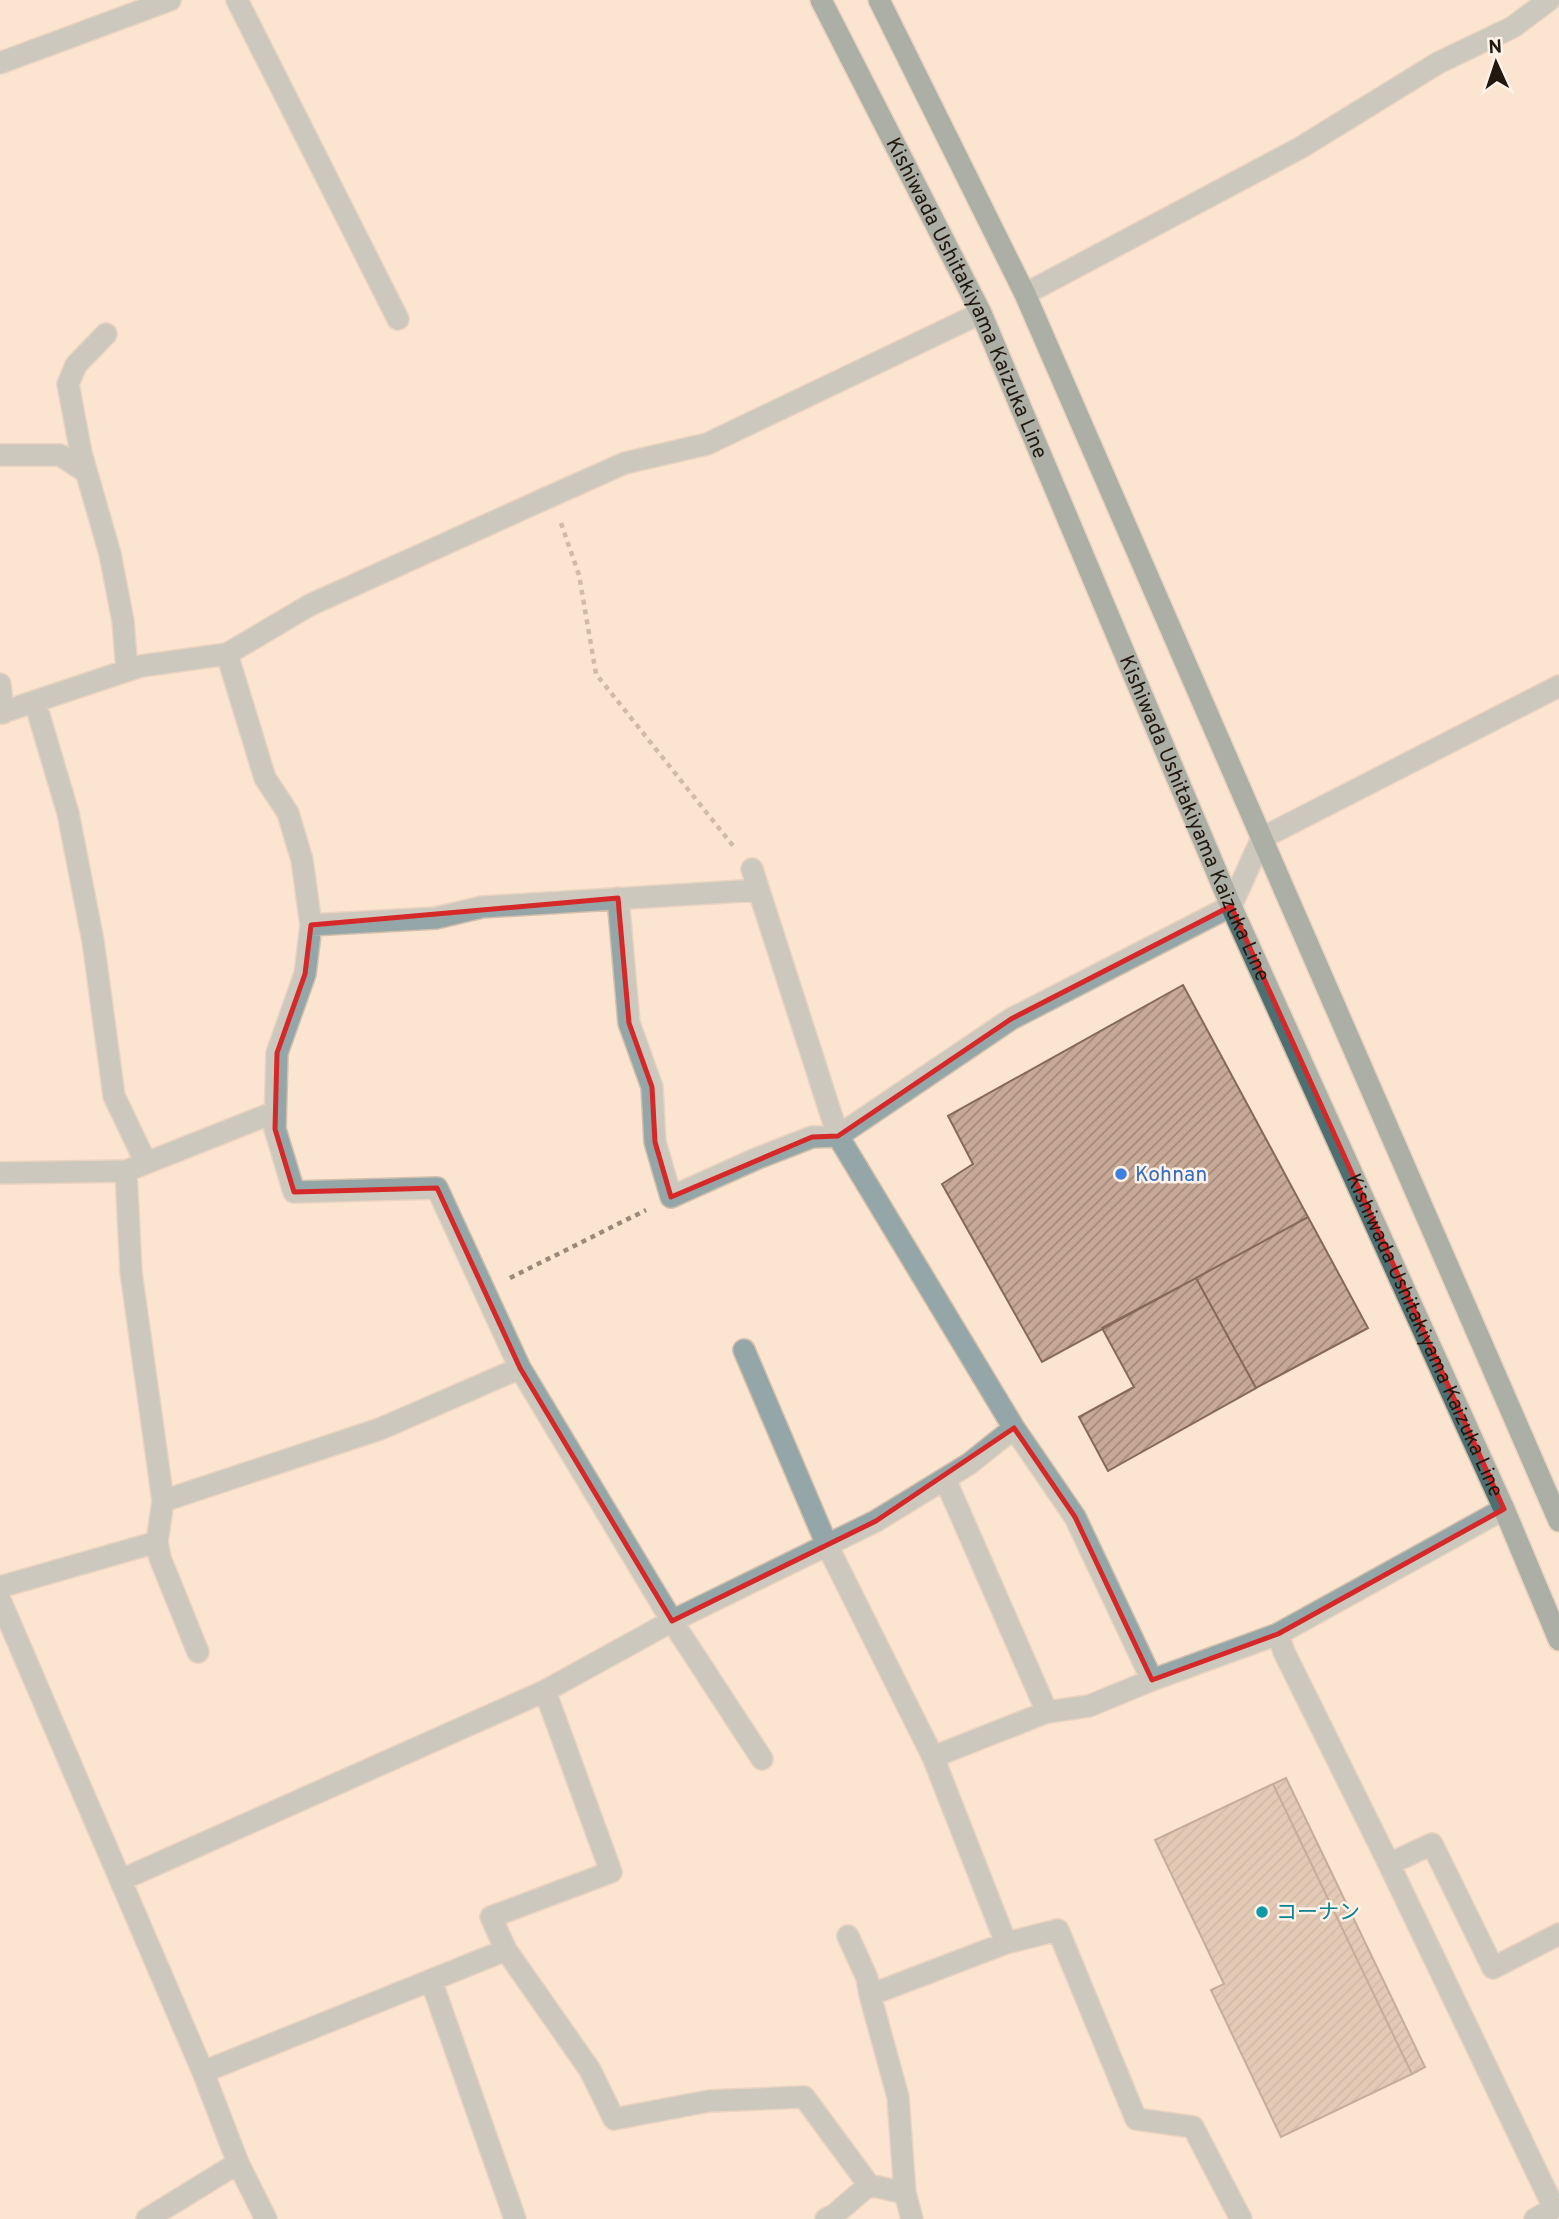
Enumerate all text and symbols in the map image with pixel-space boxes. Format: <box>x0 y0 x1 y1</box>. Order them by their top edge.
north arrow <box>1461 28 1531 98</box>
text: N <box>1488 36 1503 60</box>
street label: Kishiwada Ushitakiyama Kaizuka Line <box>879 133 1053 463</box>
street label: Kishiwada Ushitakiyama Kaizuka Line <box>1112 651 1275 986</box>
place label: Kohnan <box>1135 1162 1207 1189</box>
marker: Kohnan <box>1113 1166 1129 1182</box>
street label: Kishiwada Ushitakiyama Kaizuka Line <box>1339 1170 1509 1502</box>
place label: コーナン <box>1276 1900 1360 1927</box>
marker: コーナン <box>1254 1904 1270 1920</box>

